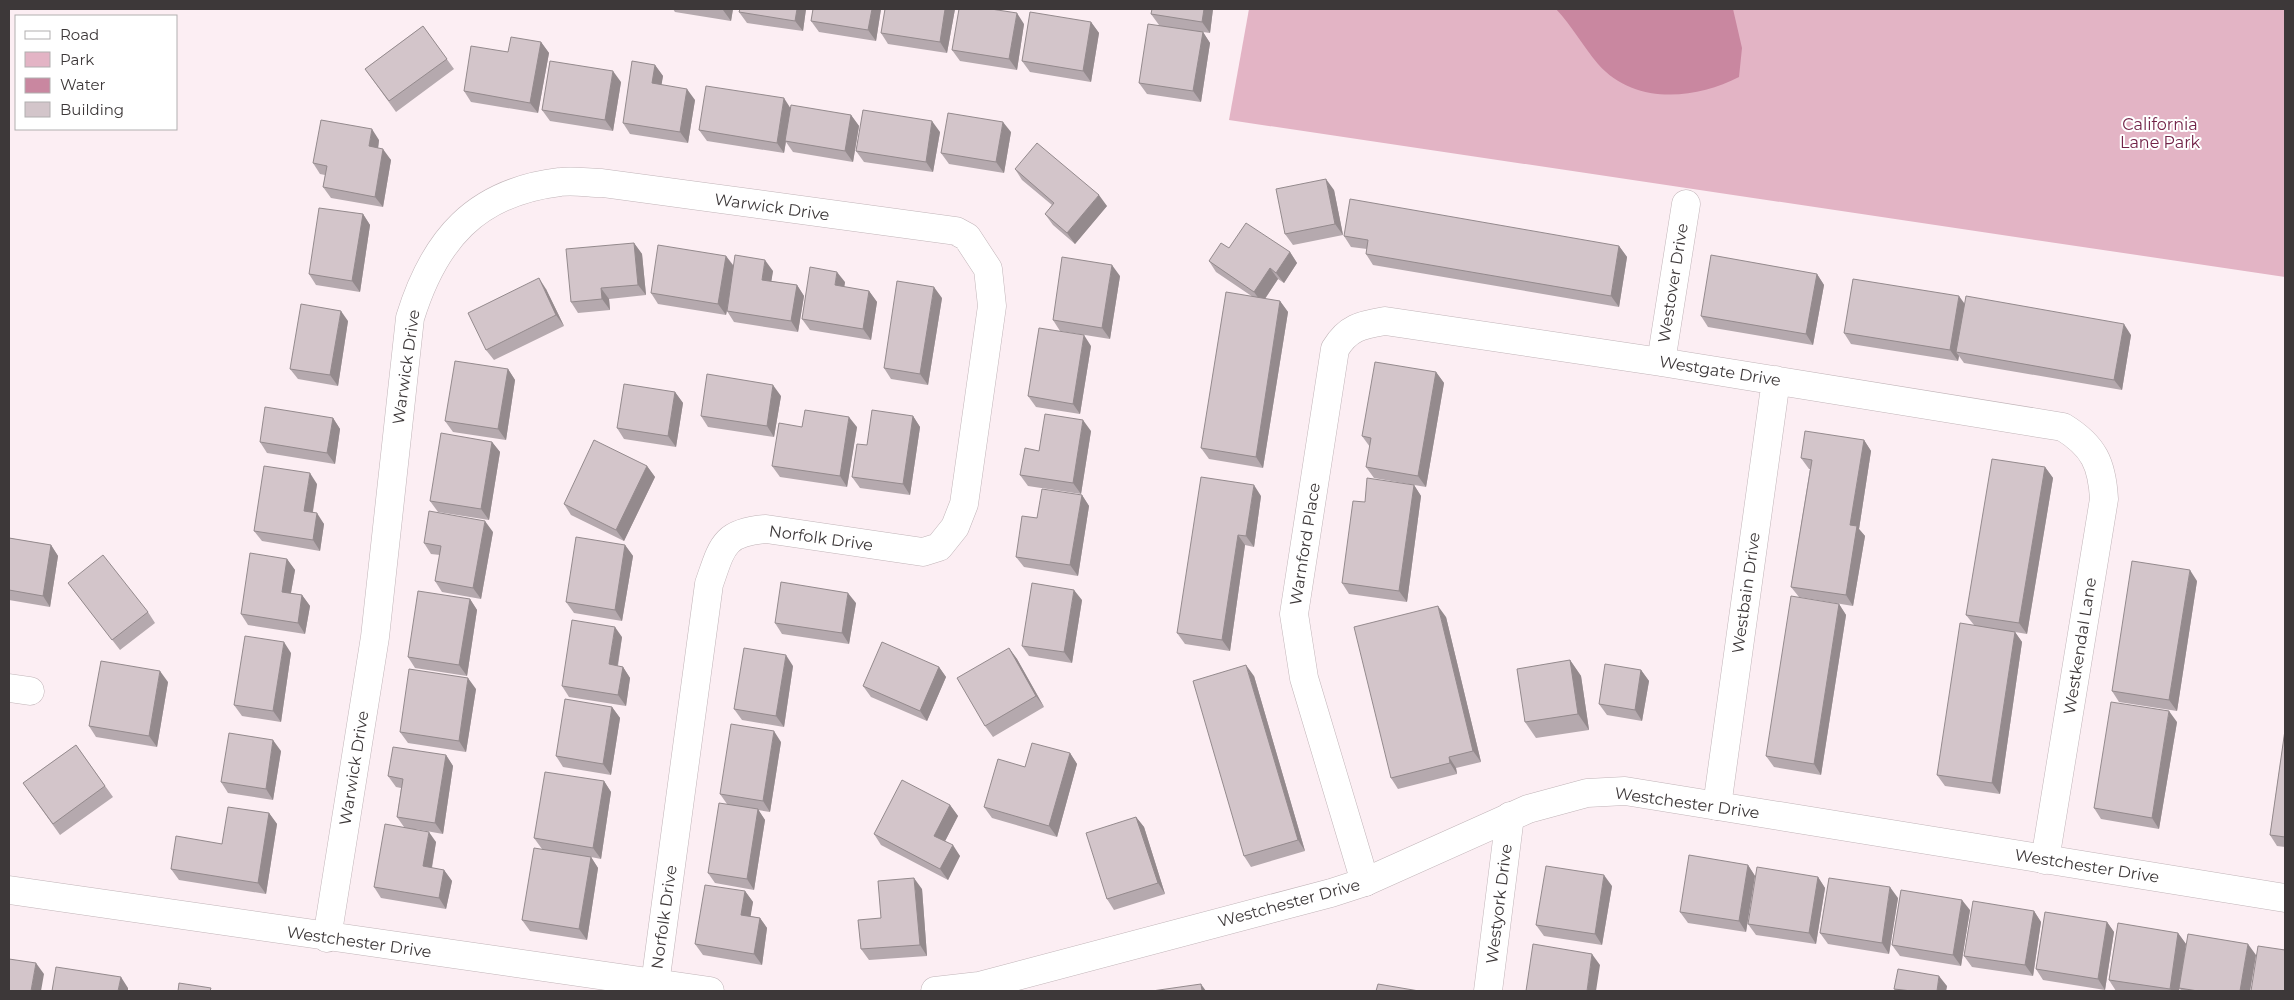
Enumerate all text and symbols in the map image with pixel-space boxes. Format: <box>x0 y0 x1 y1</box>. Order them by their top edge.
legend <box>15 15 178 130</box>
text: Road <box>60 25 99 44</box>
text: Park <box>60 50 94 69</box>
text: Water <box>60 75 106 94</box>
text: Building <box>60 100 124 119</box>
park label: California Lane Park <box>2120 115 2200 152</box>
street label: Warwick Drive <box>713 190 831 224</box>
street label: Westover Drive <box>1654 222 1692 344</box>
street label: Warwick Drive <box>389 308 423 426</box>
street label: Westgate Drive <box>1658 352 1782 390</box>
street label: Warnford Place <box>1286 481 1324 607</box>
street label: Norfolk Drive <box>768 521 874 555</box>
street label: Westbain Drive <box>1728 531 1764 655</box>
street label: Westkendal Lane <box>2060 576 2100 716</box>
street label: Warwick Drive <box>336 709 372 827</box>
street label: Westchester Drive <box>1613 783 1761 823</box>
street label: Westyork Drive <box>1482 843 1516 965</box>
street label: Westchester Drive <box>2013 845 2161 887</box>
street label: Norfolk Drive <box>647 864 681 970</box>
street label: Westchester Drive <box>1216 875 1362 931</box>
street label: Westchester Drive <box>285 922 433 962</box>

